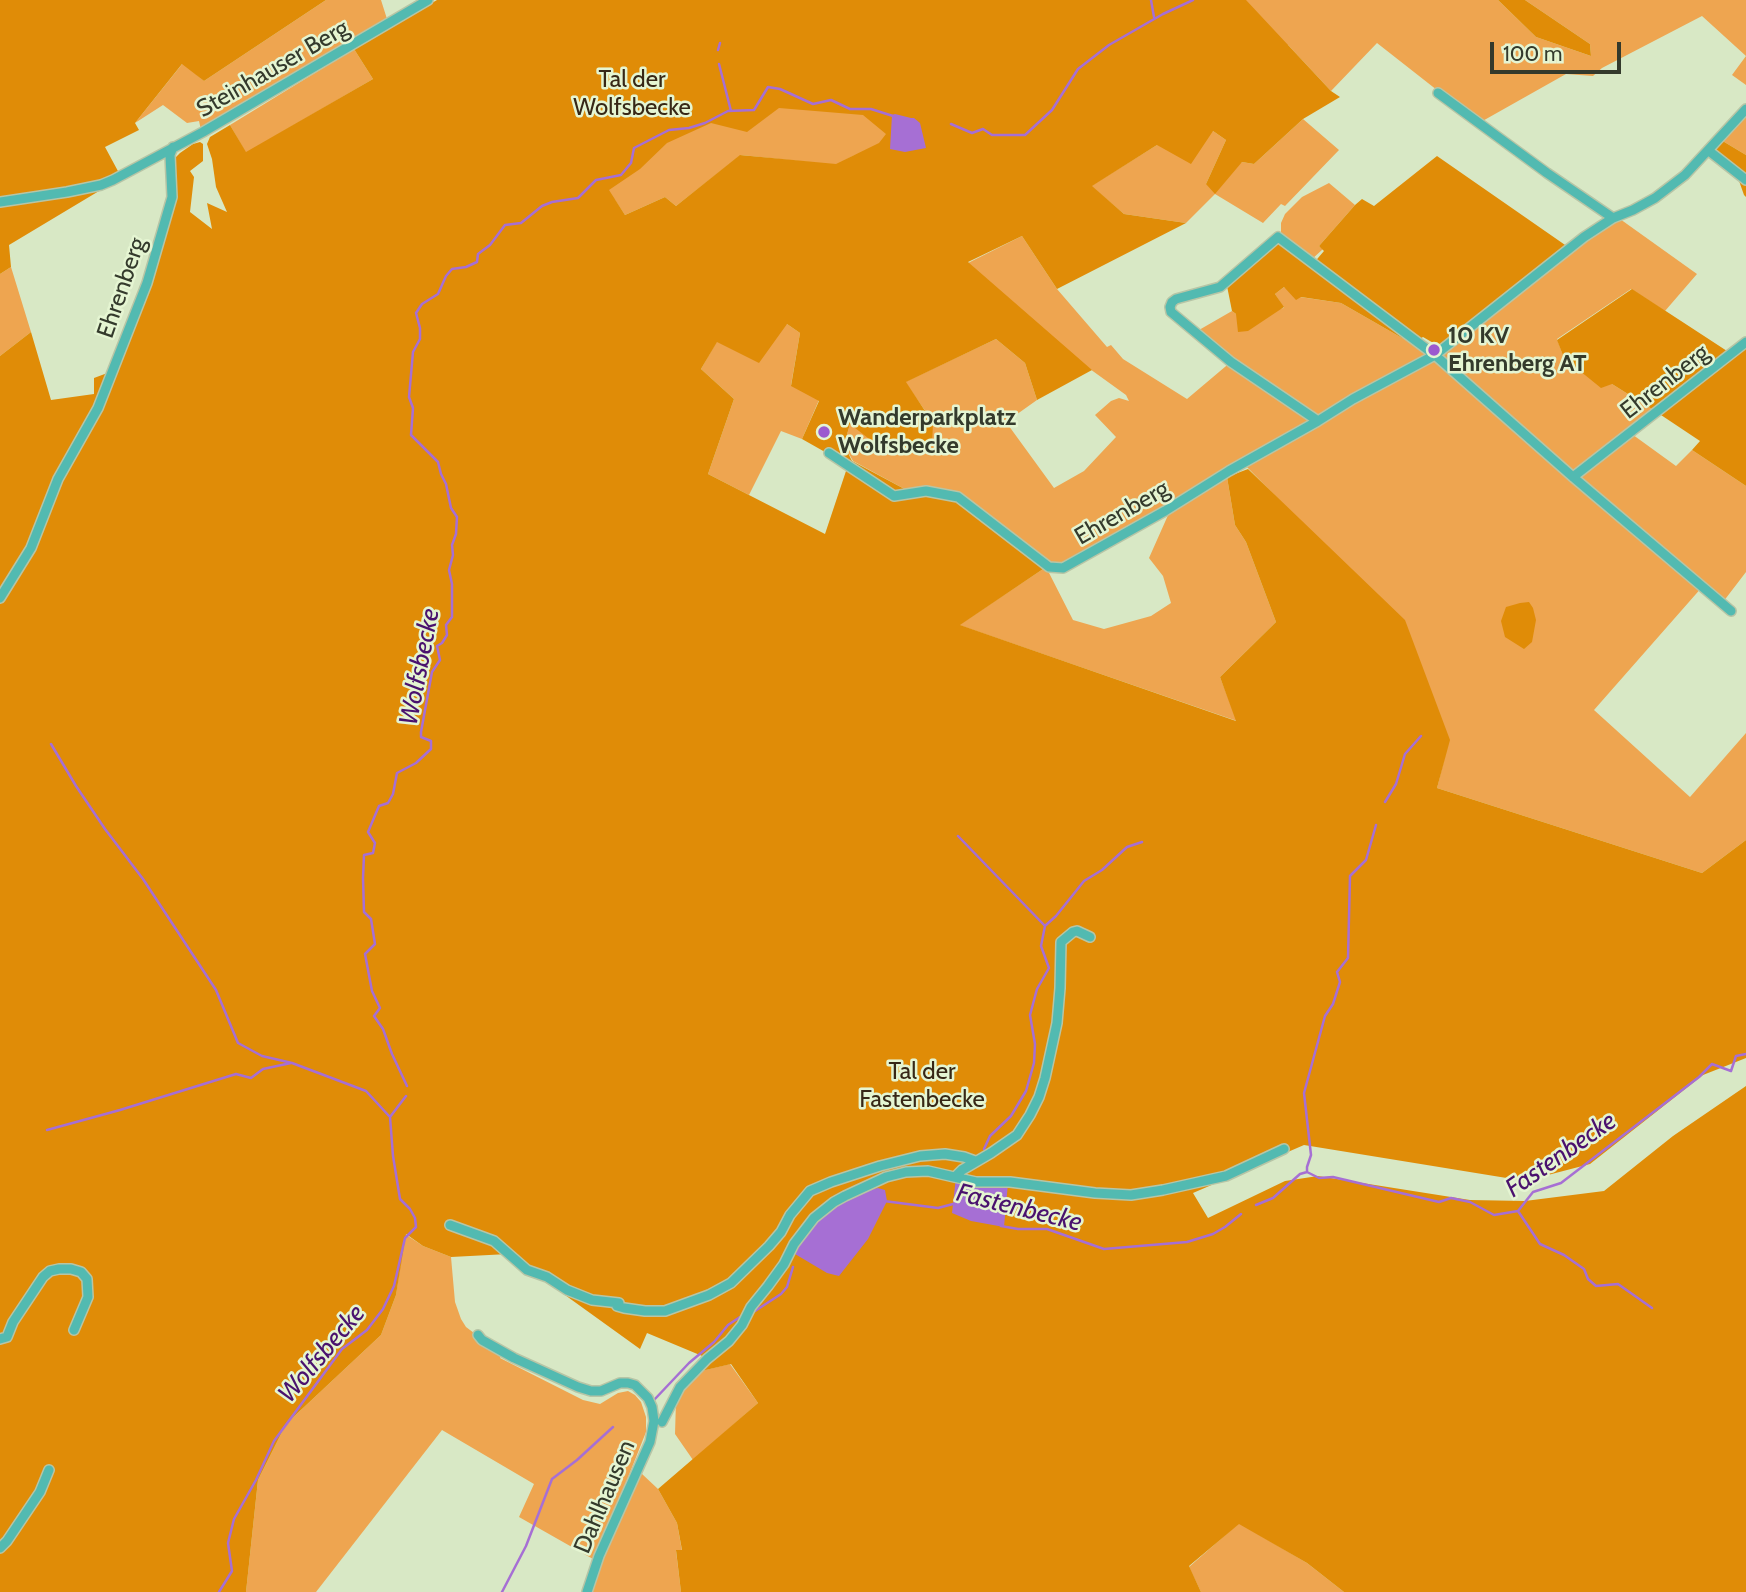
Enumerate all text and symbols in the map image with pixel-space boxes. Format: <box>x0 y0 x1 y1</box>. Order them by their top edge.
street label: Steinhauser Berg <box>192 14 354 124</box>
scale bar <box>1494 28 1625 72</box>
text: 100 m <box>1503 41 1562 66</box>
park label: Tal der Wolfsbecke <box>573 66 691 122</box>
street label: Ehrenberg <box>91 234 153 342</box>
place label: 10 KV Ehrenberg AT <box>1448 322 1587 378</box>
street label: Ehrenberg <box>1615 339 1715 425</box>
marker: 10 KV Ehrenberg AT <box>1426 342 1442 358</box>
place label: Wanderparkplatz Wolfsbecke <box>838 404 1016 460</box>
marker: Wanderparkplatz Wolfsbecke <box>816 424 832 440</box>
street label: Ehrenberg <box>1070 474 1174 552</box>
water label: Wolfsbecke <box>393 606 447 728</box>
park label: Tal der Fastenbecke <box>859 1058 985 1114</box>
water label: Fastenbecke <box>1500 1105 1622 1205</box>
water label: Fastenbecke <box>953 1177 1085 1239</box>
water label: Wolfsbecke <box>272 1299 372 1409</box>
street label: Dahlhausen <box>568 1436 642 1558</box>

